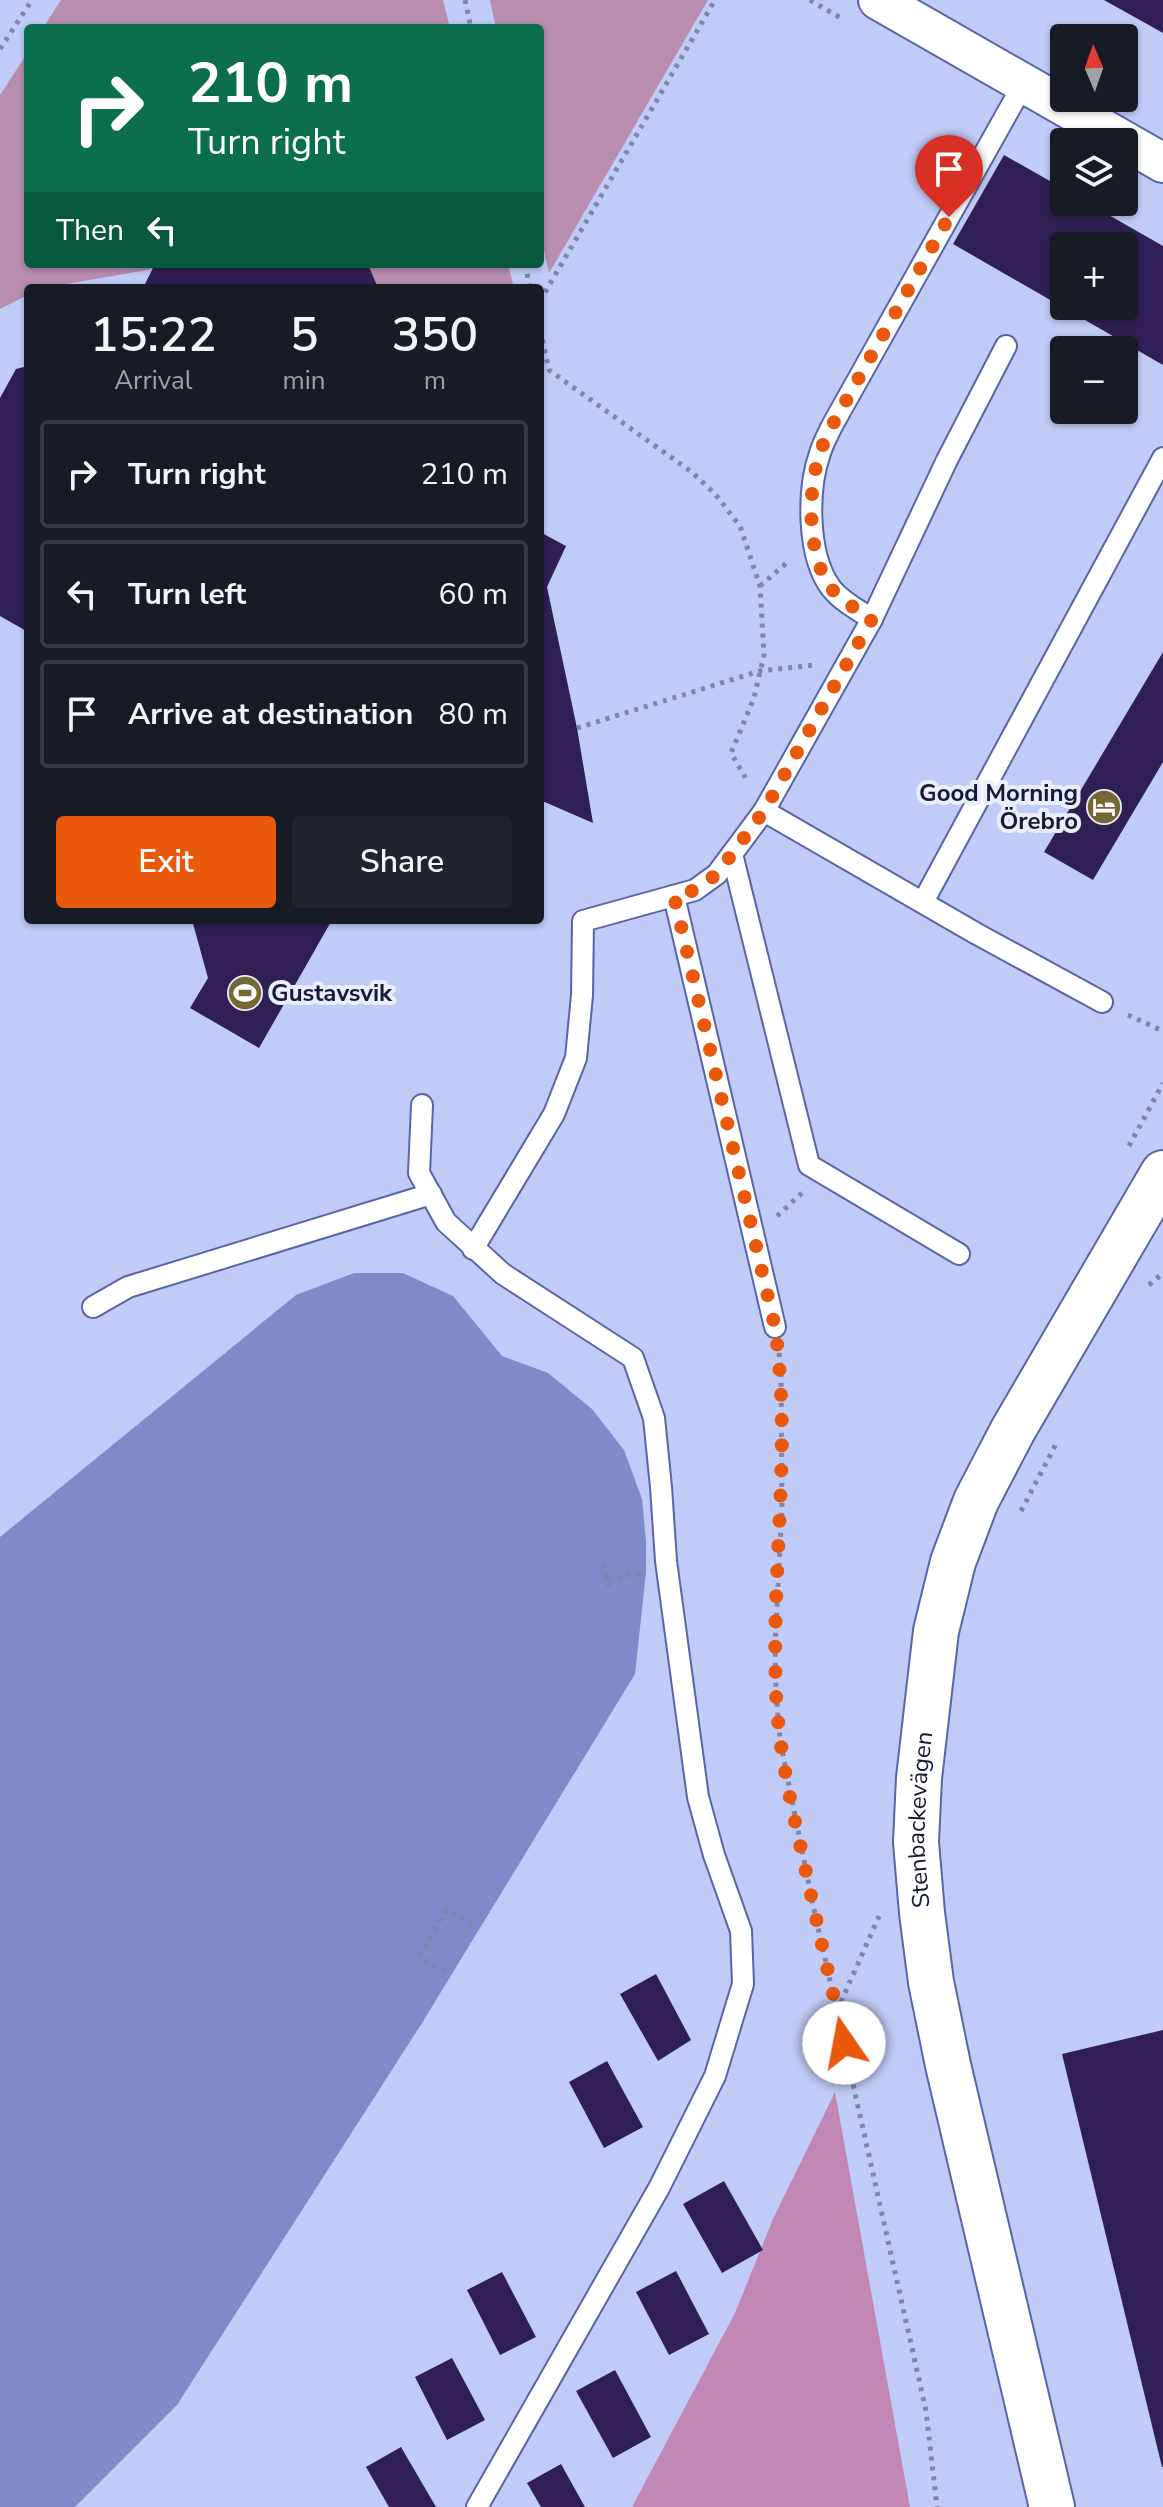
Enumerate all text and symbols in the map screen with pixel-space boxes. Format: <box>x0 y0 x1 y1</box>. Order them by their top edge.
north arrow <box>1050 24 1138 112</box>
map controls <box>1050 24 1138 424</box>
text: 210 m <box>188 45 353 122</box>
icon: right <box>56 56 160 160</box>
text: Turn right <box>188 118 345 167</box>
button: layers <box>1050 128 1138 216</box>
pin <box>915 135 983 217</box>
icon: arrive <box>927 147 971 191</box>
icon: left <box>140 208 184 252</box>
text: Then <box>56 210 124 251</box>
button: + <box>1050 232 1138 320</box>
text: 15:22 <box>90 302 217 368</box>
text: 5 <box>290 302 318 368</box>
text: 350 <box>392 302 478 368</box>
button: − <box>1050 336 1138 424</box>
text: Arrival <box>114 363 192 398</box>
text: min <box>283 363 326 398</box>
text: m <box>424 363 446 398</box>
icon: right <box>60 452 104 496</box>
text: Turn right <box>128 454 266 495</box>
text: 210 m <box>421 454 508 495</box>
icon: left <box>60 572 104 616</box>
text: Turn left <box>128 574 246 615</box>
text: 60 m <box>439 574 508 615</box>
icon: arrive <box>60 692 104 736</box>
text: Arrive at destination <box>128 694 413 735</box>
text: 80 m <box>439 694 508 735</box>
place label: Good Morning Örebro <box>919 777 1078 837</box>
hotel icon: Good Morning Örebro <box>1085 788 1123 826</box>
button: Exit <box>56 816 276 908</box>
button: Share <box>292 816 512 908</box>
sports icon: Gustavsvik <box>226 974 264 1012</box>
place label: Gustavsvik <box>271 977 393 1009</box>
street label: Stenbackevägen <box>900 1730 940 1909</box>
position arrow <box>802 2001 886 2085</box>

